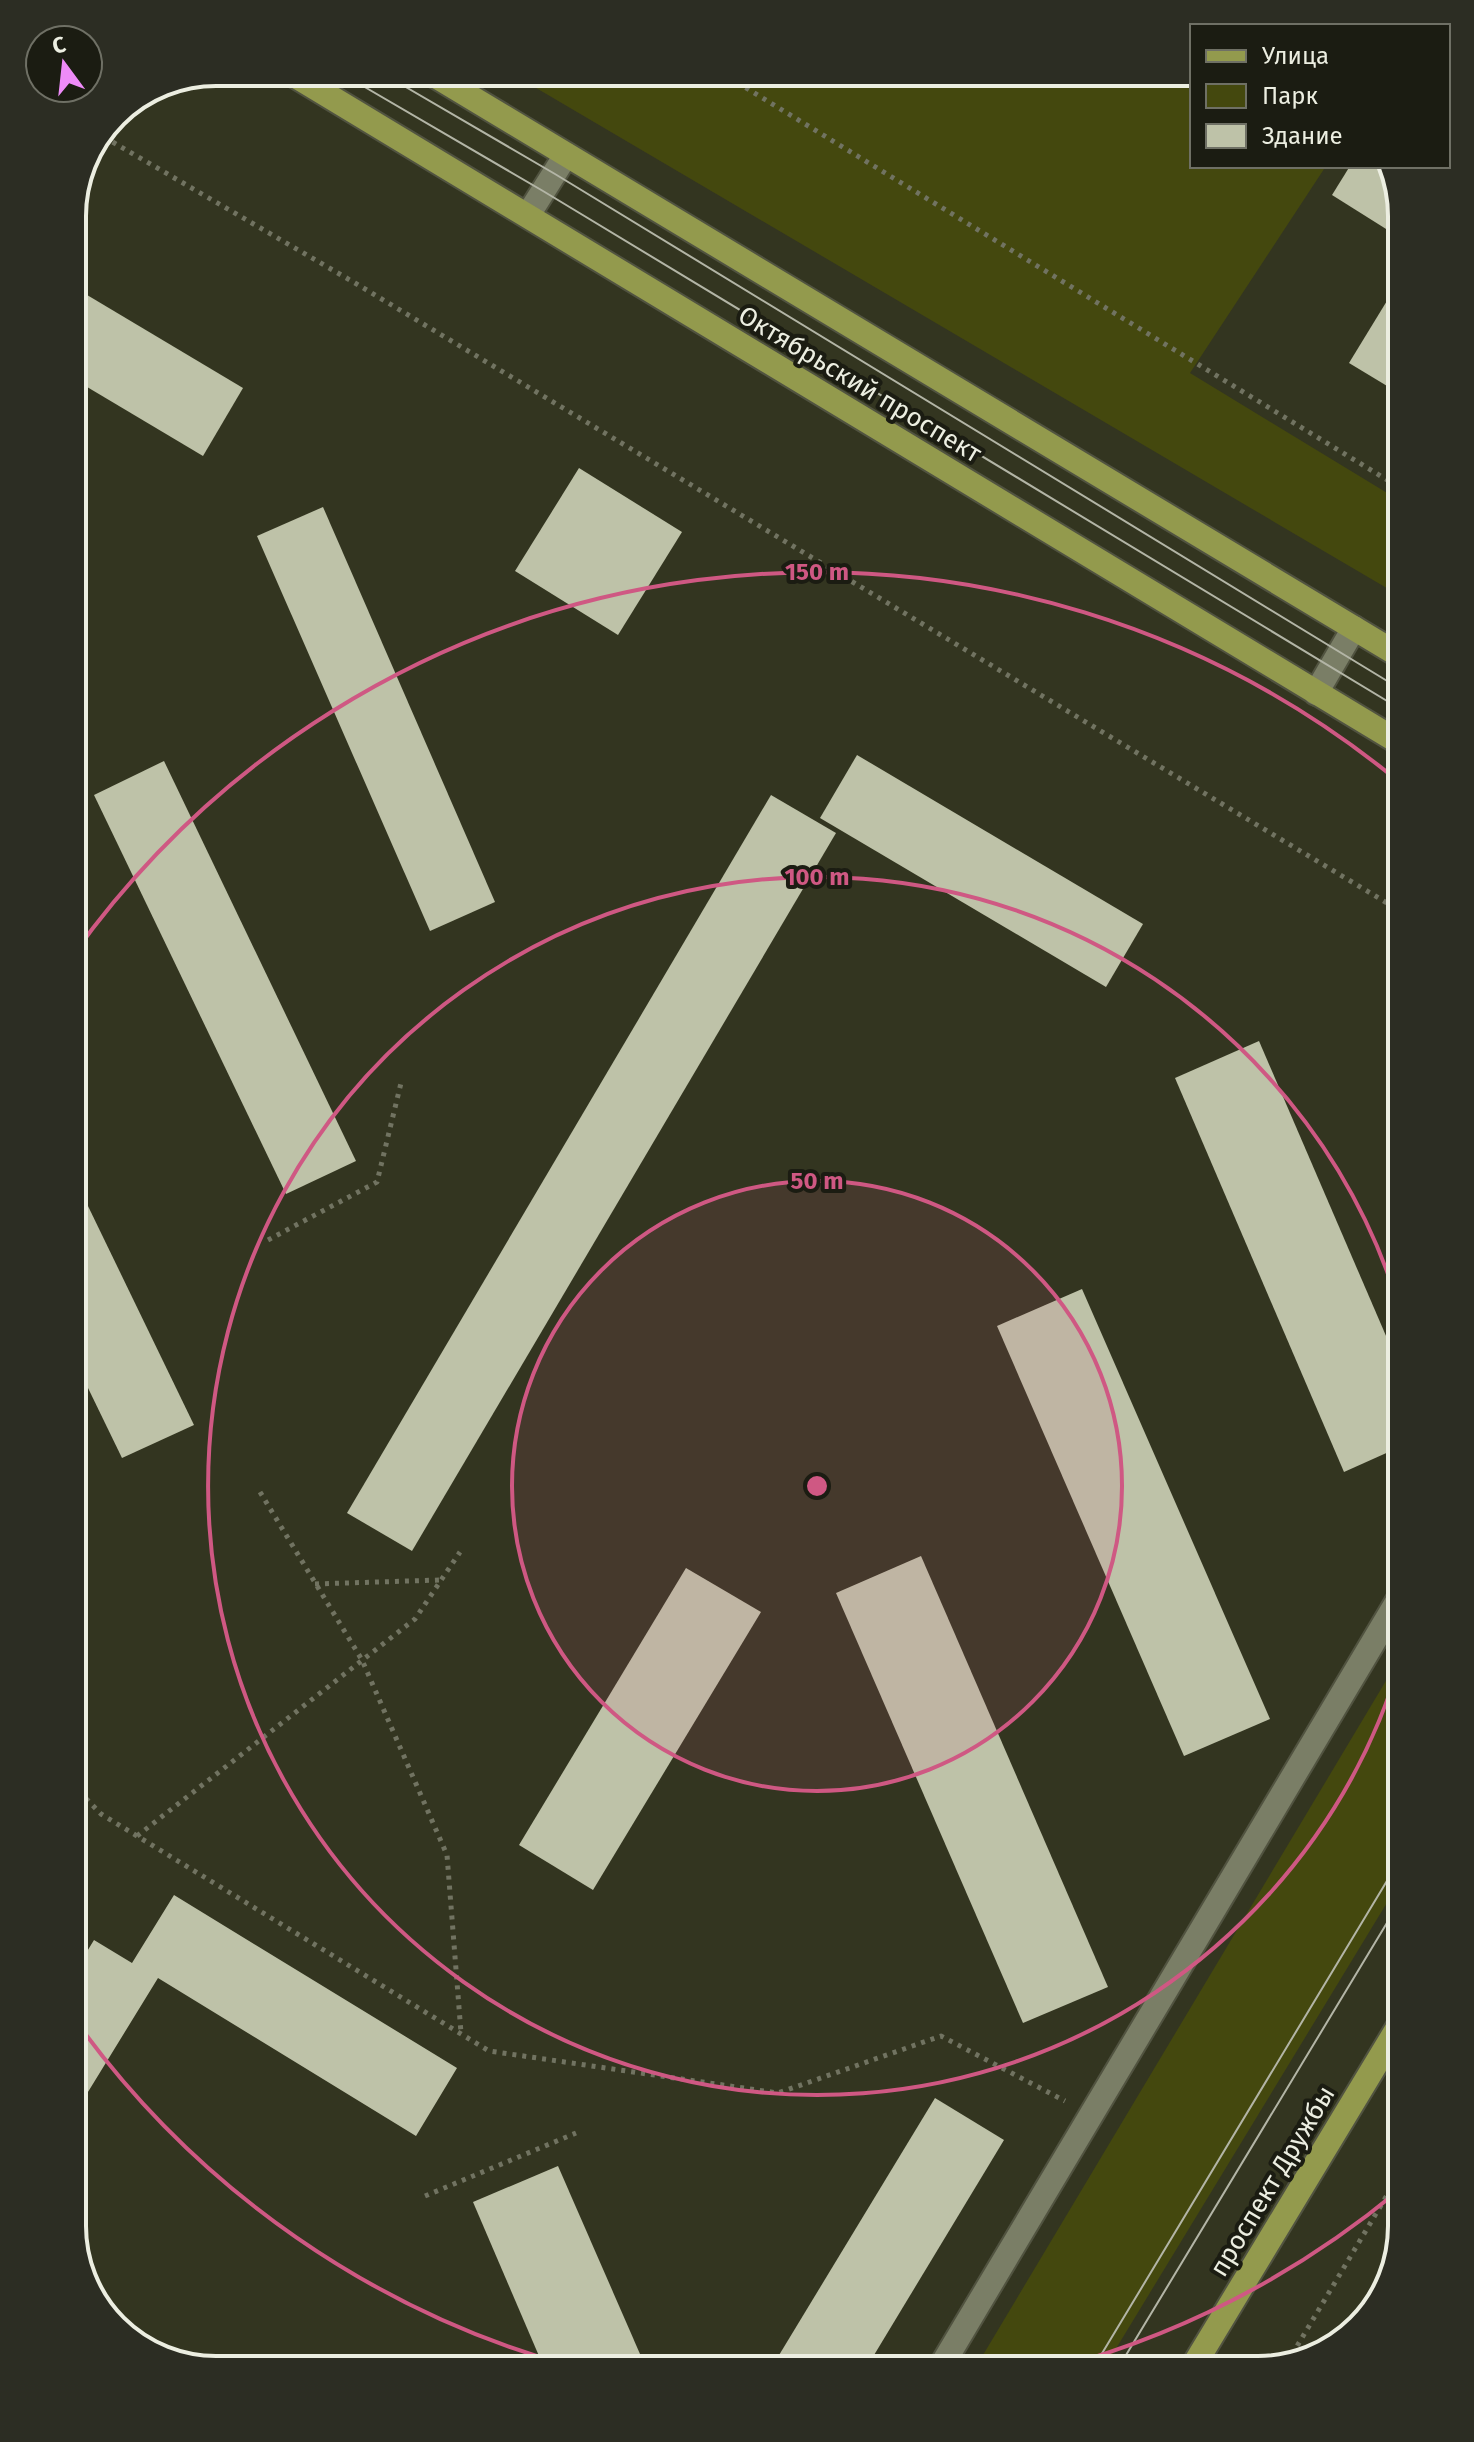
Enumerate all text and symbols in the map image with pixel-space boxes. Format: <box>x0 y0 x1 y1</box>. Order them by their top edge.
north arrow <box>24 24 104 104</box>
legend <box>1190 24 1450 168</box>
text: С <box>49 30 69 60</box>
text: Улица <box>1262 42 1329 70</box>
text: Парк <box>1262 82 1319 110</box>
text: Здание <box>1262 122 1343 150</box>
street label: Октябрьский проспект <box>733 300 987 469</box>
text: 150 m <box>785 558 849 586</box>
text: 100 m <box>784 863 850 891</box>
text: 50 m <box>791 1167 843 1195</box>
centre of rings <box>803 1472 831 1500</box>
street label: проспект Дружбы <box>1203 2080 1342 2282</box>

